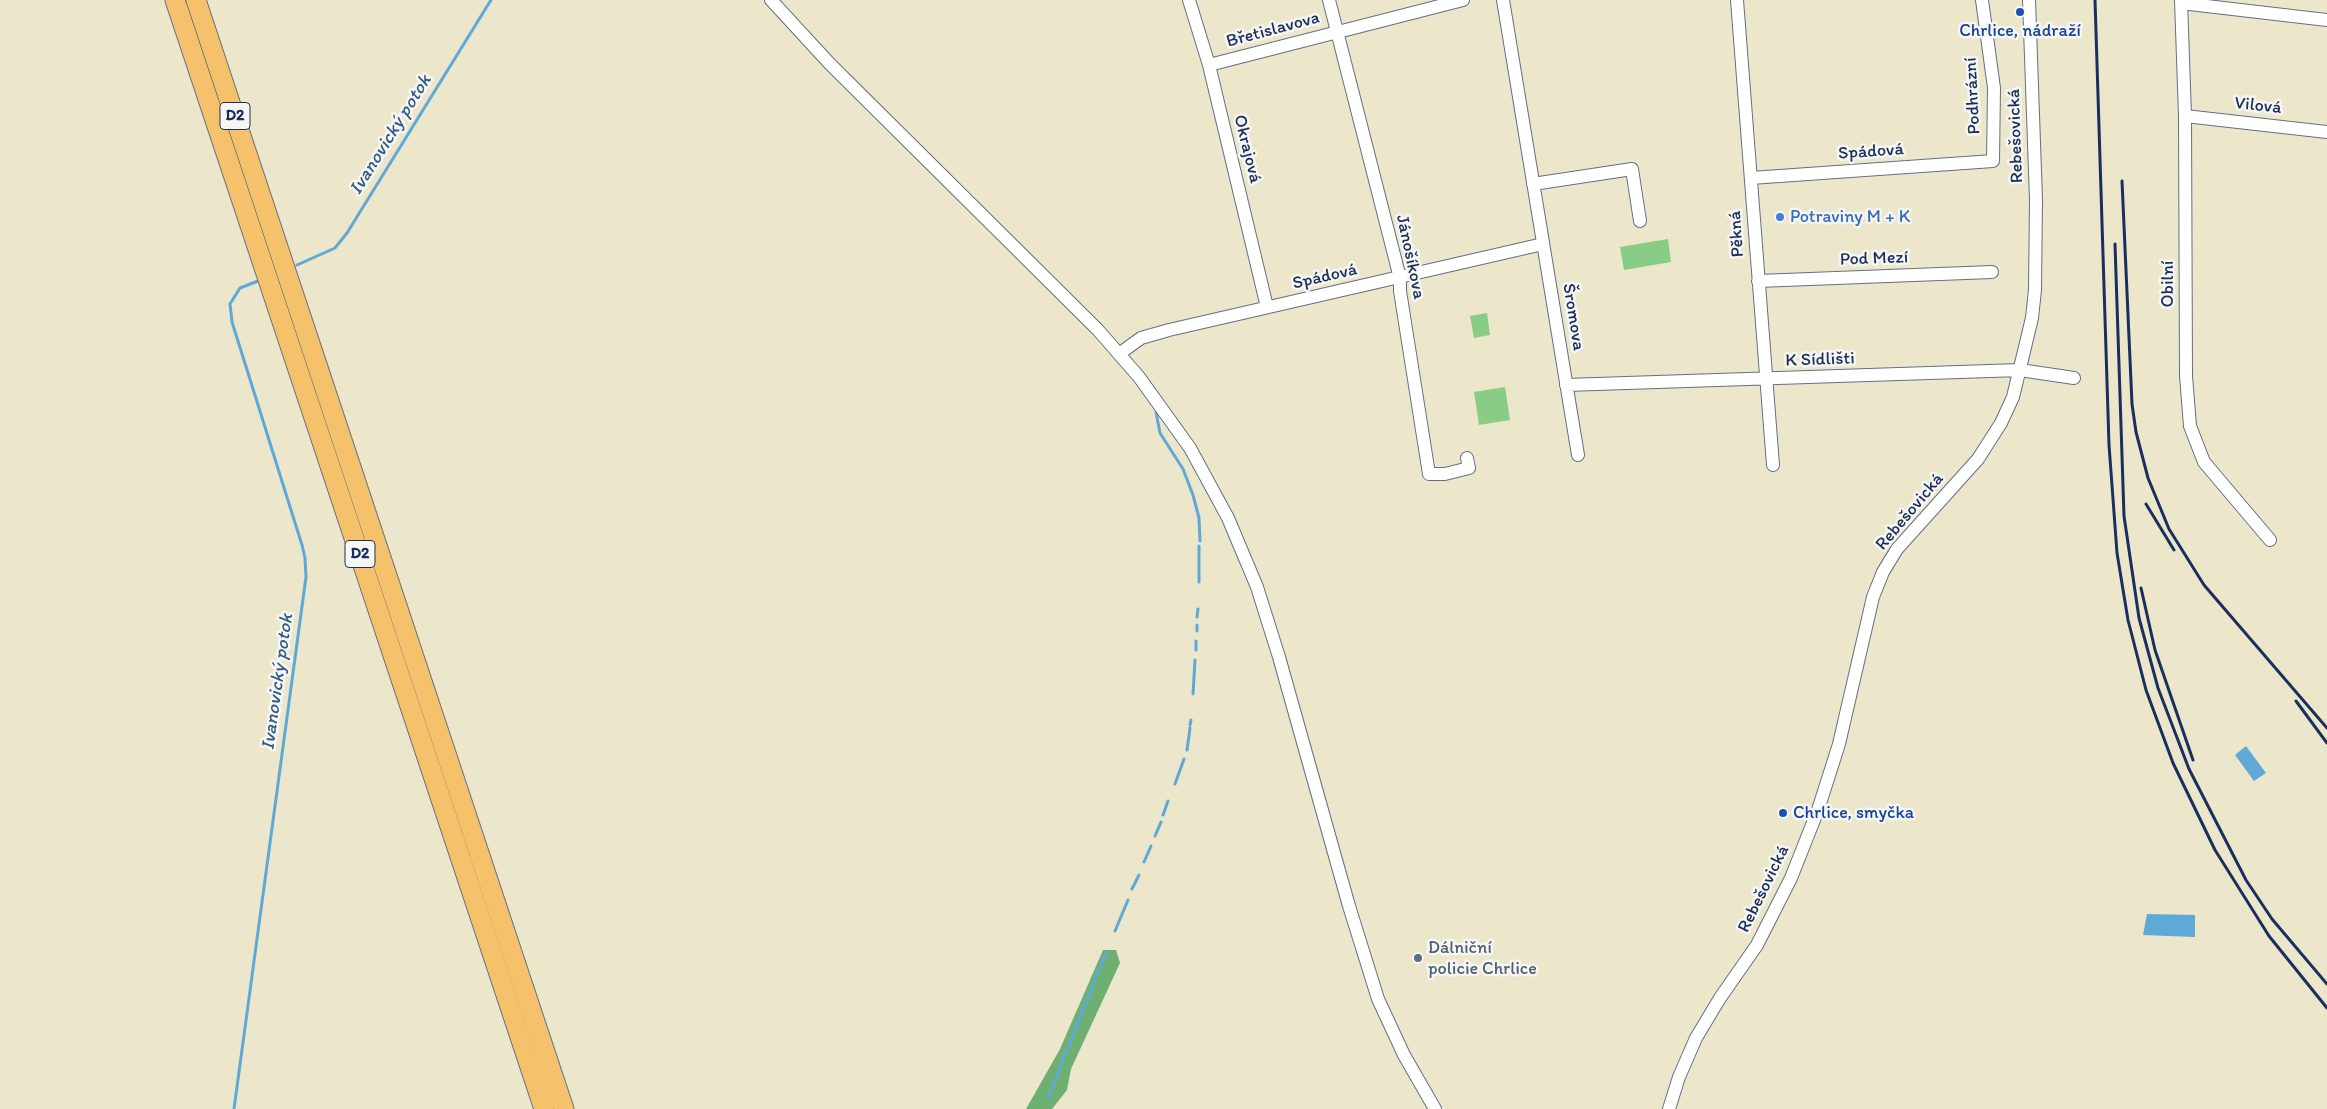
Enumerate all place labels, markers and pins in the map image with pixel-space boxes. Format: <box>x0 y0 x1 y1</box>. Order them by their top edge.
marker: Chrlice, nádraží <box>2014 6 2026 18</box>
place label: Chrlice, nádraží <box>1959 20 2081 42</box>
place label: Potraviny M + K <box>1790 206 1910 228</box>
marker: Potraviny M + K <box>1774 211 1786 223</box>
place label: Chrlice, smyčka <box>1793 802 1914 824</box>
marker: Chrlice, smyčka <box>1777 807 1789 819</box>
place label: Dálniční policie Chrlice <box>1428 937 1537 980</box>
marker: Dálniční policie Chrlice <box>1412 952 1424 964</box>

